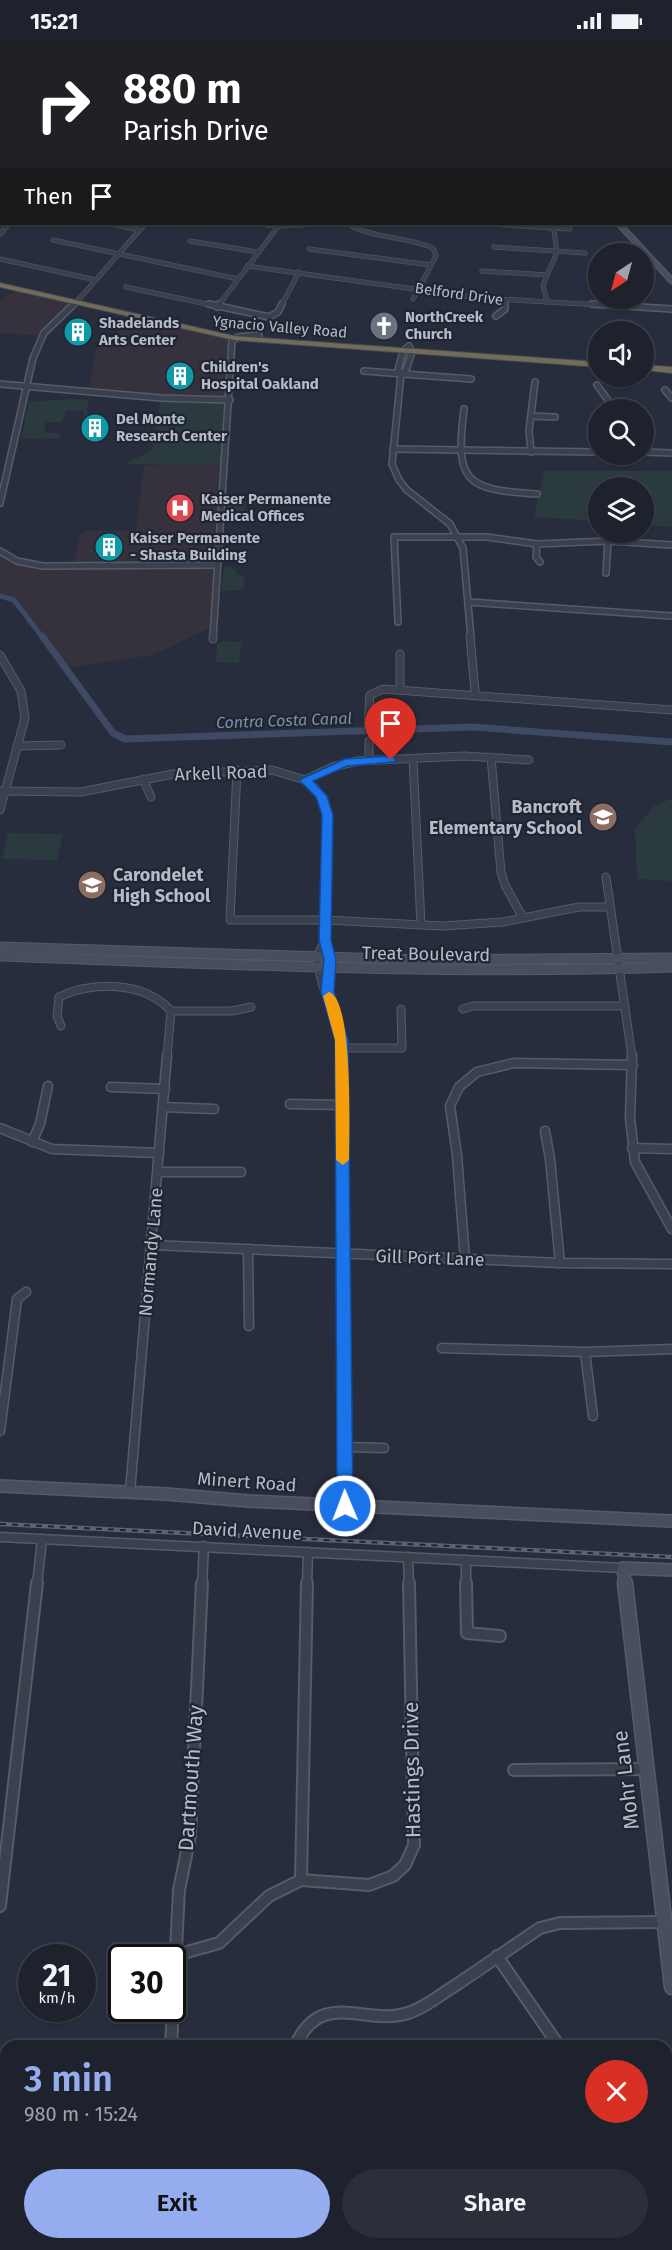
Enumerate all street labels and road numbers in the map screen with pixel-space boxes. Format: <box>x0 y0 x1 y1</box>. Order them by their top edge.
street label: Belford Drive <box>414 279 504 309</box>
street label: Ygnacio Valley Road <box>212 312 348 342</box>
street label: Arkell Road <box>174 760 268 786</box>
street label: Treat Boulevard <box>362 942 490 966</box>
street label: Normandy Lane <box>134 1187 168 1317</box>
street label: Gill Port Lane <box>375 1245 485 1271</box>
street label: Minert Road <box>197 1468 297 1496</box>
street label: David Avenue <box>191 1517 303 1545</box>
street label: Hastings Drive <box>398 1702 426 1838</box>
street label: Dartmouth Way <box>173 1703 209 1852</box>
street label: Mohr Lane <box>607 1729 645 1831</box>

